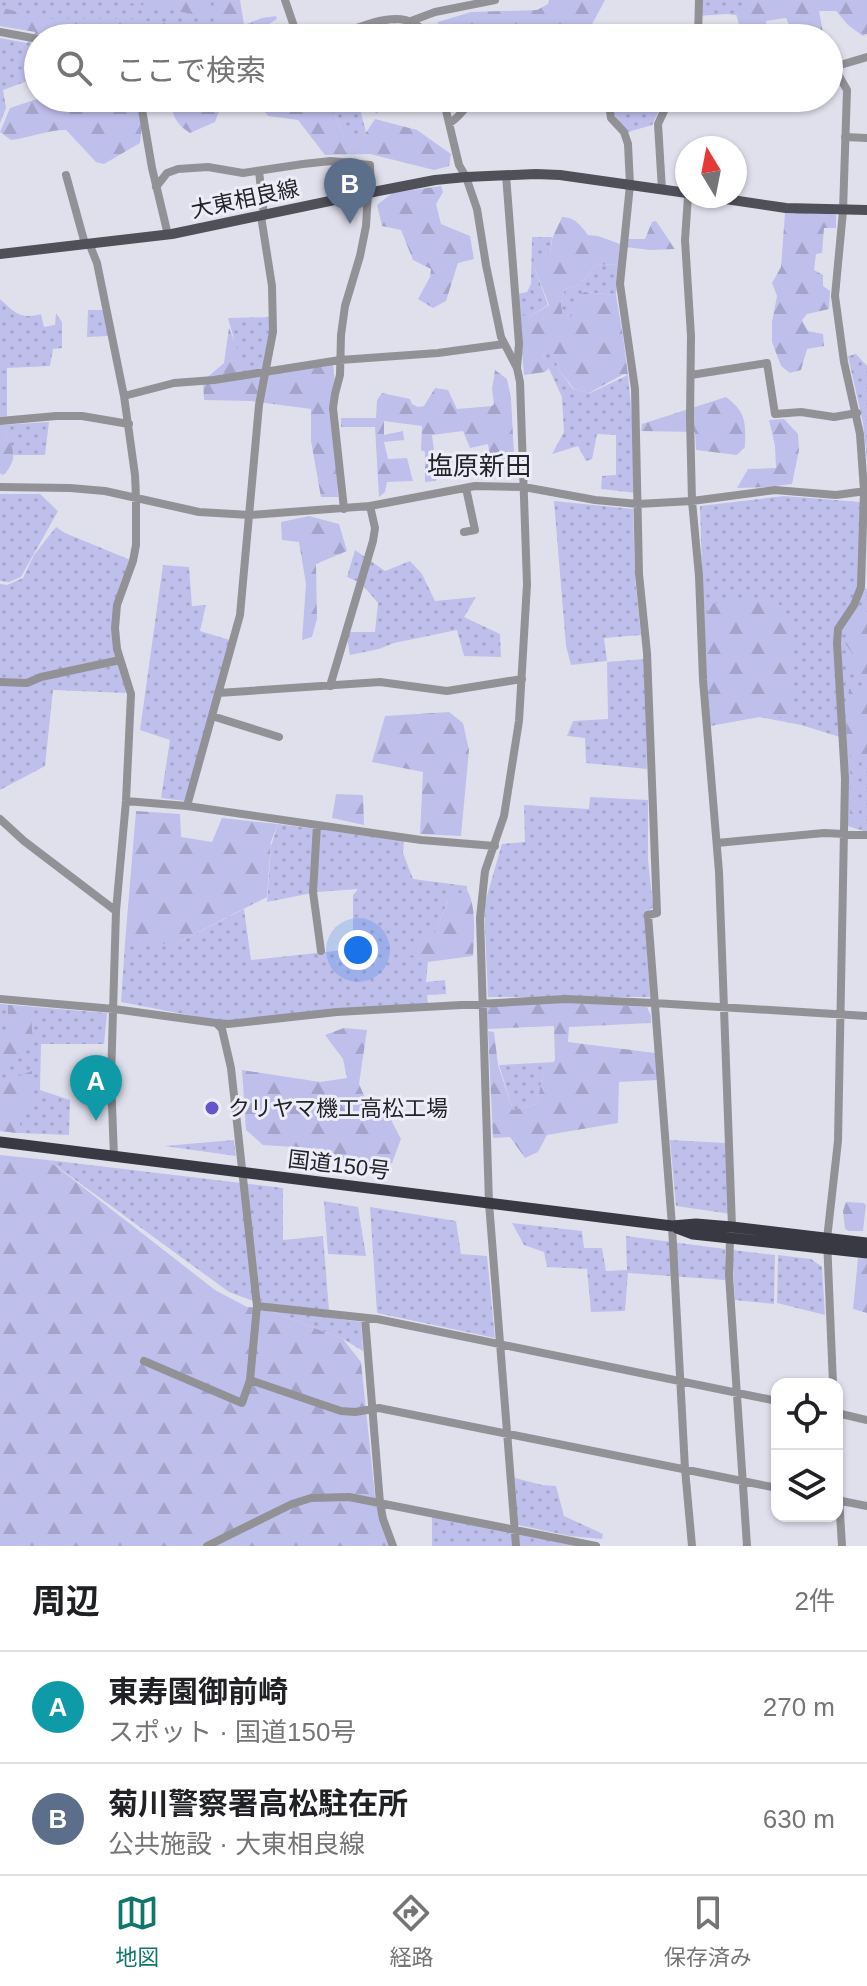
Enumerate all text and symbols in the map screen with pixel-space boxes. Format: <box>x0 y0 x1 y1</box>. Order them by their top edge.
search box <box>24 24 843 112</box>
icon: search <box>52 46 96 90</box>
text: ここで検索 <box>116 54 266 87</box>
north arrow <box>675 136 747 208</box>
pin: B <box>324 158 376 224</box>
street label: 大東相良線 <box>189 175 301 223</box>
district label: 塩原新田 <box>427 451 531 481</box>
your location <box>338 930 378 970</box>
pin: A <box>70 1055 122 1121</box>
place label: クリヤマ機工高松工場 <box>228 1096 448 1121</box>
marker: クリヤマ機工高松工場 <box>203 1099 221 1117</box>
street label: 国道150号 <box>287 1146 391 1184</box>
map controls <box>771 1378 843 1522</box>
button: locate <box>771 1378 843 1450</box>
button: layers <box>771 1450 843 1522</box>
text: 周辺 <box>32 1582 100 1620</box>
text: 2件 <box>795 1586 835 1616</box>
text: 東寿園御前崎 <box>108 1675 288 1708</box>
text: A <box>49 1692 67 1722</box>
text: 270 m <box>763 1692 835 1722</box>
text: スポット · 国道150号 <box>108 1717 357 1747</box>
text: 菊川警察署高松駐在所 <box>108 1787 408 1820</box>
text: B <box>49 1804 67 1834</box>
text: 630 m <box>763 1804 835 1834</box>
text: 公共施設 · 大東相良線 <box>108 1829 365 1859</box>
tab: 地図 <box>115 1891 159 1971</box>
tab: 経路 <box>389 1891 434 1971</box>
tab: 保存済み <box>664 1891 752 1971</box>

